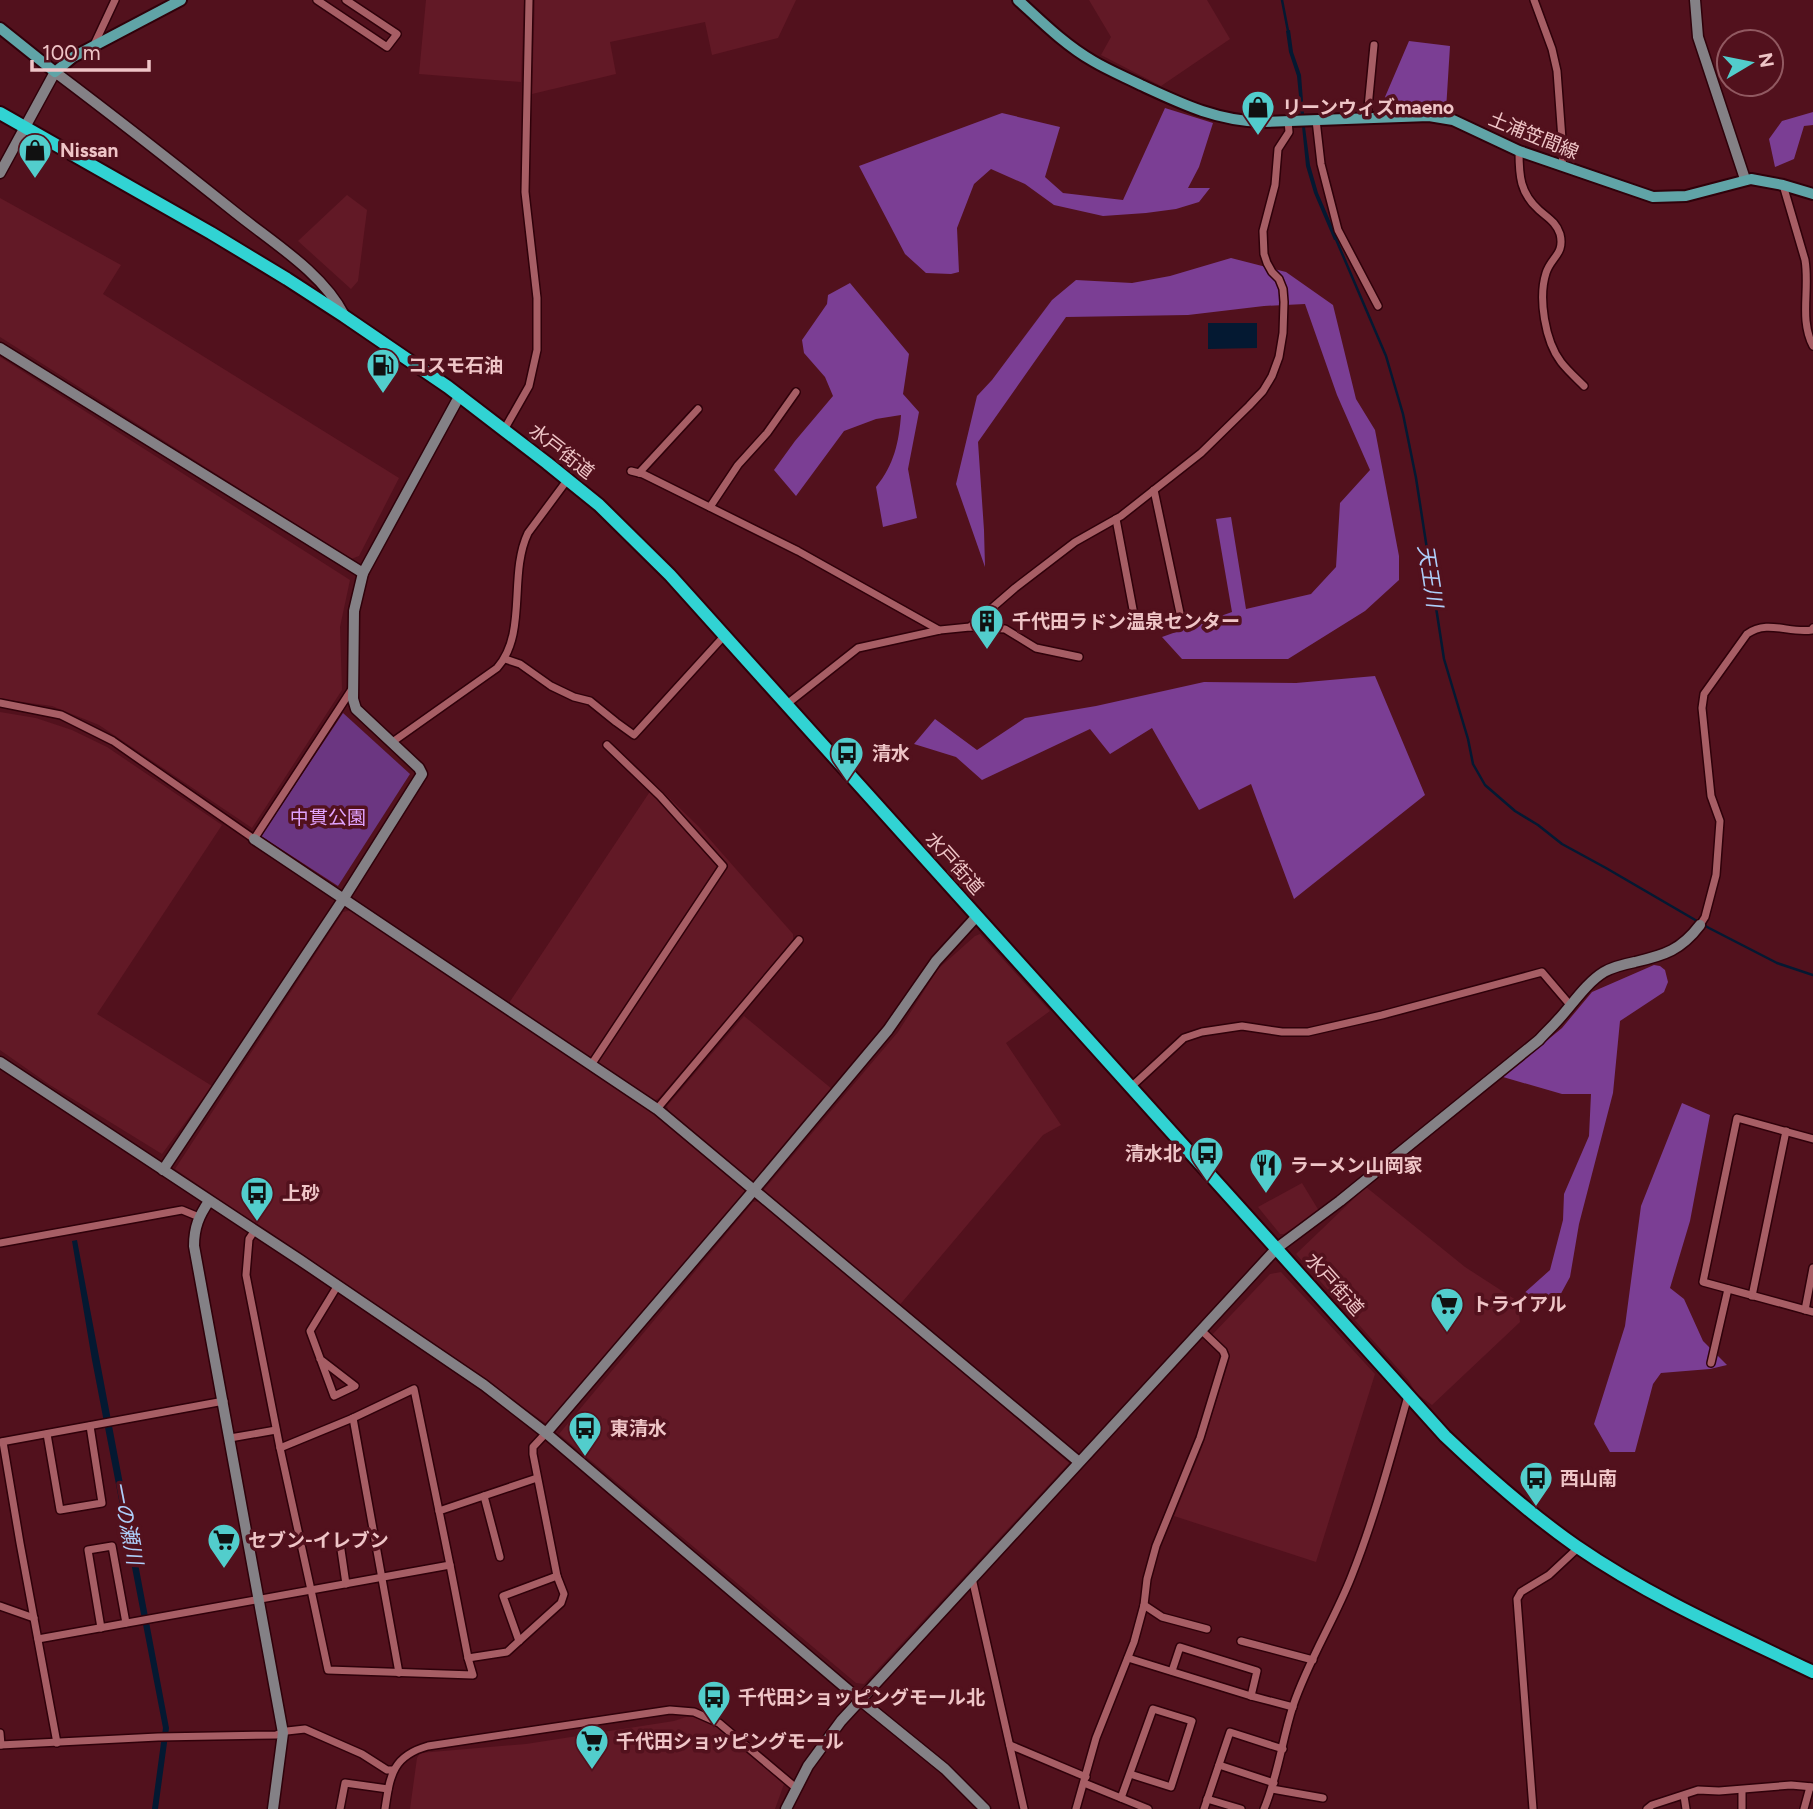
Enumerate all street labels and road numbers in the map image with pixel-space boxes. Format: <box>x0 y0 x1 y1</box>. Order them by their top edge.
street label: 土浦笠間線 <box>1485 107 1582 164</box>
street label: 水戸街道 <box>525 419 599 484</box>
street label: 水戸街道 <box>921 827 989 899</box>
street label: 水戸街道 <box>1301 1248 1369 1320</box>

